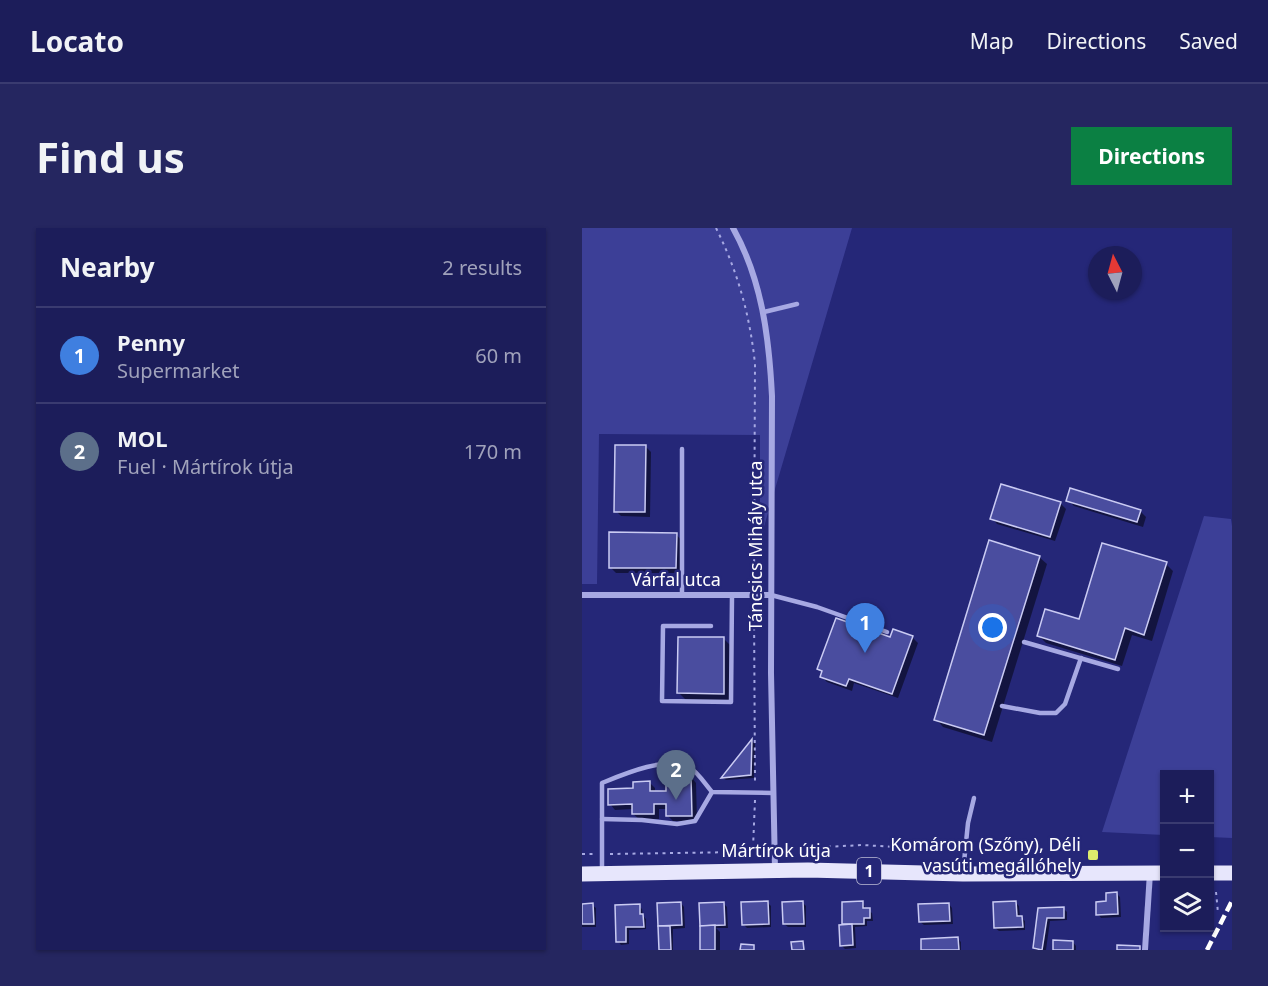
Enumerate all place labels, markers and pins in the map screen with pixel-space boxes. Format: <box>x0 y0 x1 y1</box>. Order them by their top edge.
pin: 1 <box>846 604 884 653</box>
pin: 2 <box>656 750 695 800</box>
place label: Komárom (Szőny), Déli vasúti megállóhely <box>890 832 1082 877</box>
marker: Komárom (Szőny), Déli vasúti megállóhely <box>1086 848 1100 862</box>

